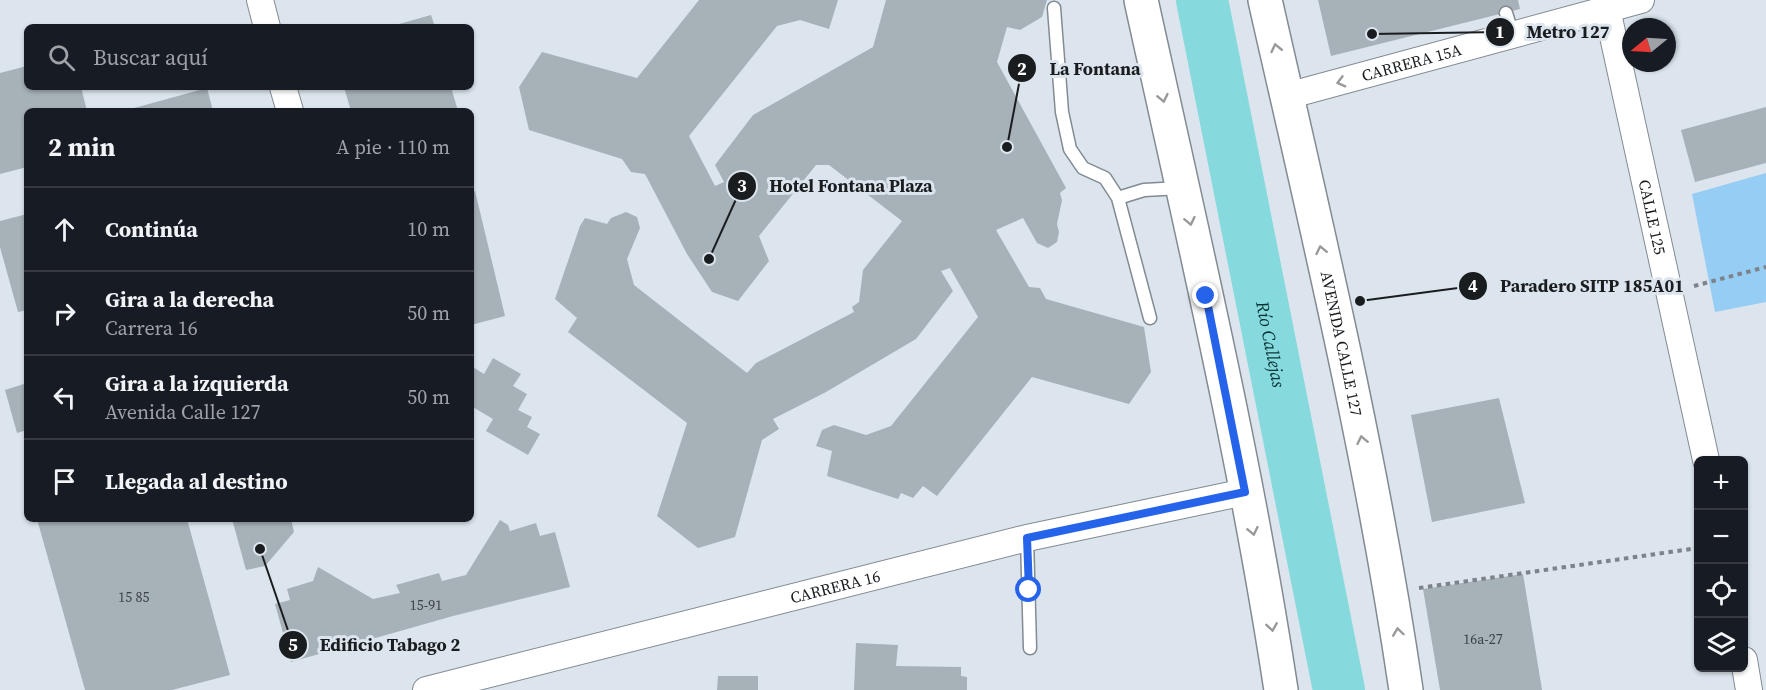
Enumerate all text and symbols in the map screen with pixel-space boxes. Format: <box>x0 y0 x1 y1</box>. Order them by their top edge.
callout: Metro 127 <box>1485 14 1622 50</box>
north arrow <box>1622 18 1676 72</box>
text: 1 <box>1495 19 1505 44</box>
text: Metro 127 <box>1527 19 1610 44</box>
search box <box>24 24 474 90</box>
street label: CARRERA 15A <box>1359 38 1464 86</box>
icon: search <box>45 41 78 74</box>
text: Buscar aquí <box>93 42 208 72</box>
one-way arrow <box>1270 43 1283 53</box>
callout: La Fontana <box>1007 50 1152 86</box>
text: 2 <box>1017 56 1027 81</box>
text: La Fontana <box>1050 56 1141 81</box>
one-way arrow <box>1336 74 1346 87</box>
one-way arrow <box>1155 93 1168 103</box>
text: 2 min <box>48 129 115 165</box>
text: A pie · 110 m <box>336 133 450 161</box>
callout: Hotel Fontana Plaza <box>727 168 945 204</box>
text: 3 <box>737 173 747 198</box>
text: Hotel Fontana Plaza <box>769 173 933 198</box>
street label: CALLE 125 <box>1634 177 1672 257</box>
icon: ahead <box>48 213 81 246</box>
text: Continúa <box>105 214 198 244</box>
text: 10 m <box>407 215 450 243</box>
one-way arrow <box>1183 215 1196 225</box>
one-way arrow <box>1315 245 1328 255</box>
callout: Paradero SITP 185A01 <box>1458 268 1696 304</box>
street label: AVENIDA CALLE 127 <box>1316 269 1368 418</box>
text: 4 <box>1468 273 1478 298</box>
text: Paradero SITP 185A01 <box>1500 273 1684 298</box>
route end <box>1192 282 1218 308</box>
text: Gira a la derecha <box>105 284 274 314</box>
icon: right <box>48 297 81 330</box>
water label: Río Callejas <box>1250 298 1292 390</box>
text: 50 m <box>407 299 450 327</box>
text: Carrera 16 <box>105 314 198 342</box>
text: Gira a la izquierda <box>105 368 289 398</box>
icon: left <box>48 381 81 414</box>
text: 50 m <box>407 383 450 411</box>
text: Avenida Calle 127 <box>105 398 261 426</box>
one-way arrow <box>1356 436 1369 446</box>
map controls <box>1694 456 1748 672</box>
button: + <box>1694 456 1748 510</box>
icon: arrive <box>48 465 81 498</box>
text: Llegada al destino <box>105 466 288 496</box>
button: − <box>1694 510 1748 564</box>
one-way arrow <box>1246 526 1259 536</box>
button: locate <box>1694 564 1748 618</box>
street label: CARRERA 16 <box>788 565 882 608</box>
route start <box>1015 576 1041 602</box>
house number: 15 85 <box>118 587 150 607</box>
house number: 15-91 <box>410 595 442 615</box>
button: layers <box>1694 618 1748 672</box>
one-way arrow <box>1265 623 1277 632</box>
callout: Edificio Tabago 2 <box>278 627 472 663</box>
one-way arrow <box>1392 628 1404 637</box>
house number: 16a-27 <box>1463 629 1503 649</box>
text: 5 <box>288 632 298 657</box>
text: Edificio Tabago 2 <box>320 632 460 657</box>

